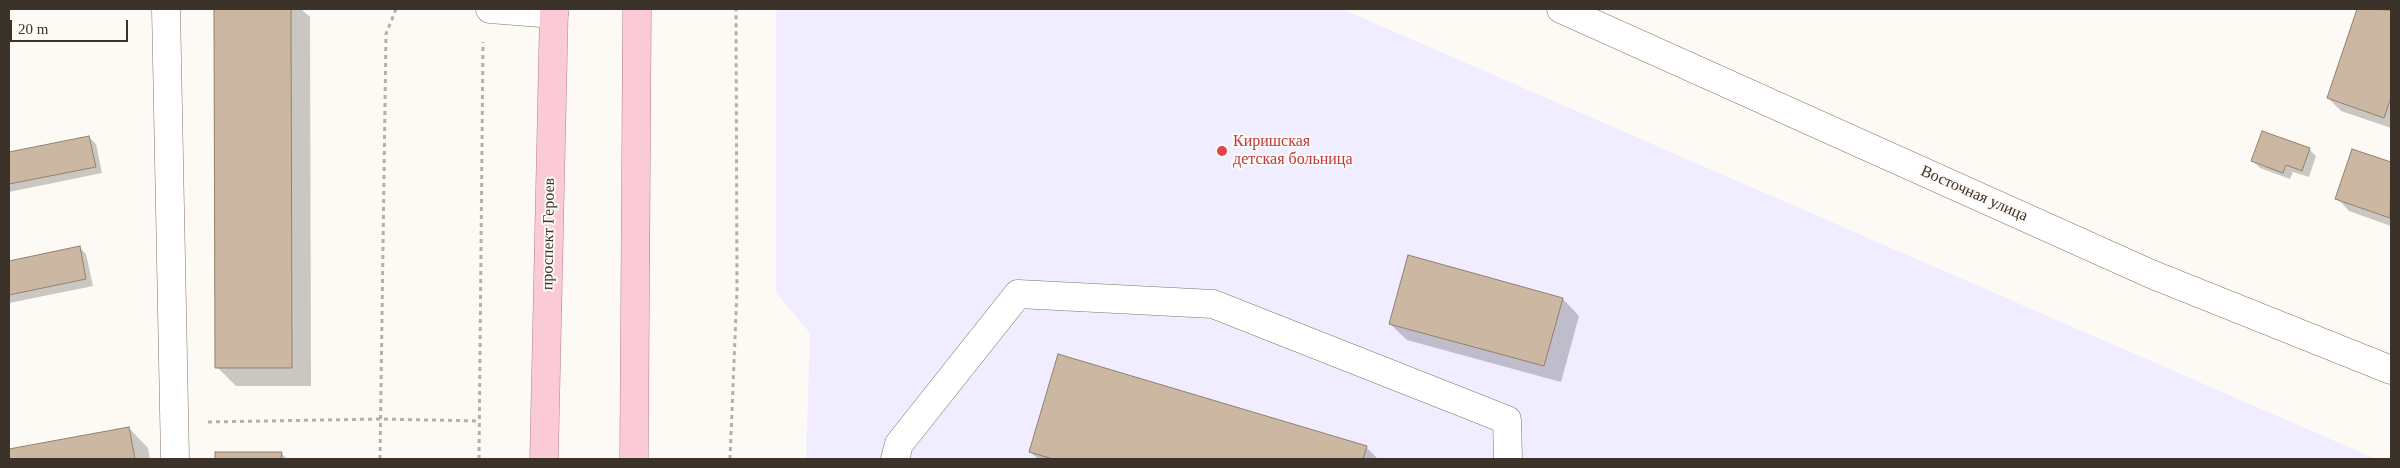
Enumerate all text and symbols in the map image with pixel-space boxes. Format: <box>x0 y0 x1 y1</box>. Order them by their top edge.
scale bar <box>12 10 130 42</box>
text: 20 m <box>18 21 48 37</box>
place label: Киришская детская больница <box>1233 132 1353 170</box>
marker: Киришская детская больница <box>1215 144 1229 158</box>
street label: Восточная улица <box>1918 162 2030 226</box>
street label: проспект Героев <box>538 178 560 290</box>

